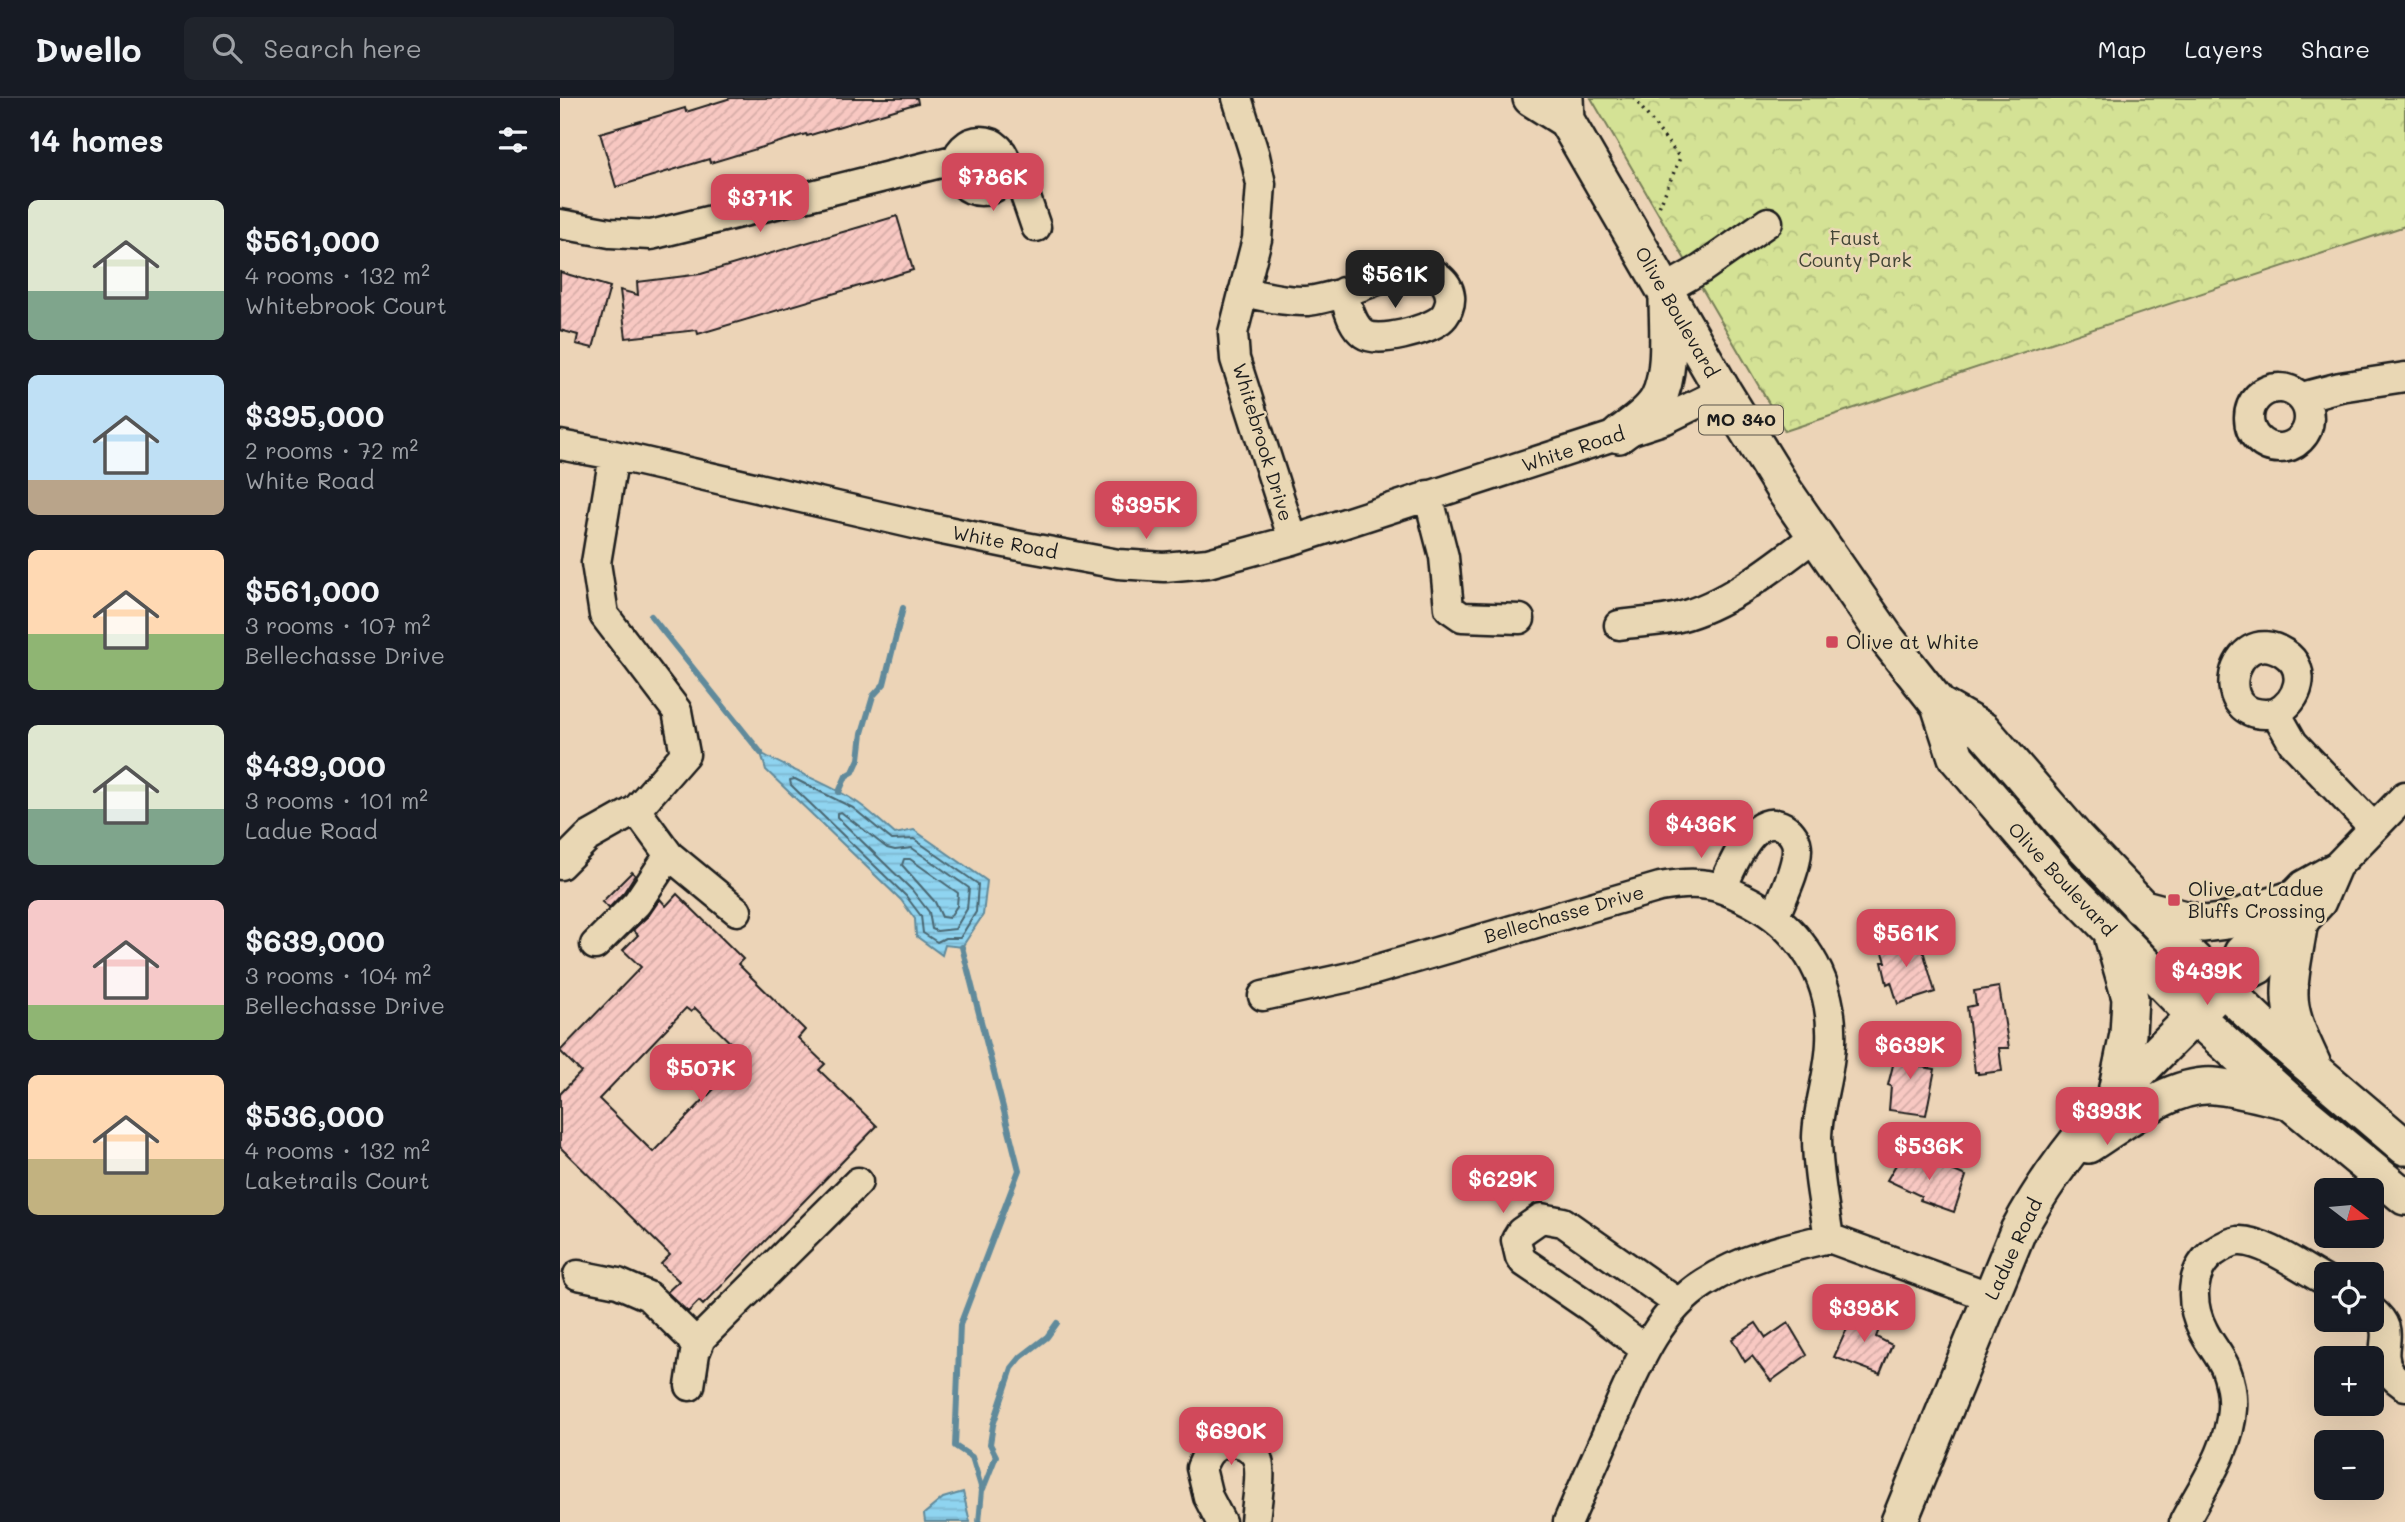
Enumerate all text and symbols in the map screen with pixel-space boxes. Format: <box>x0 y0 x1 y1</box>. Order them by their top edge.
search box <box>184 17 674 80</box>
text: Dwello <box>35 27 142 70</box>
icon: search <box>208 29 246 67</box>
text: Search here <box>264 31 422 65</box>
text: Map <box>2098 33 2146 64</box>
text: Layers <box>2184 33 2263 64</box>
text: Share <box>2301 33 2370 64</box>
text: 14 homes <box>28 120 164 160</box>
icon: filters <box>494 121 532 159</box>
pin: $786K <box>944 153 1042 213</box>
text: $786K <box>958 161 1028 191</box>
pin: $371K <box>711 174 809 234</box>
text: $371K <box>727 182 793 212</box>
text: $561,000 <box>245 220 380 260</box>
park label: Faust County Park <box>1798 225 1912 272</box>
icon: home <box>84 228 168 312</box>
street label: Olive Boulevard <box>1630 242 1725 382</box>
pin: $561K <box>1346 250 1444 310</box>
text: $561K <box>1362 258 1428 288</box>
text: 4 rooms · 132 m² <box>245 260 430 290</box>
text: Whitebrook Court <box>245 290 447 320</box>
street label: Whitebrook Drive <box>1228 360 1299 524</box>
text: $395,000 <box>245 395 384 435</box>
icon: home <box>84 403 168 487</box>
road number: MO 340 <box>1699 406 1783 434</box>
street label: White Road <box>1518 420 1627 477</box>
text: 2 rooms · 72 m² <box>245 435 418 465</box>
text: White Road <box>245 465 374 495</box>
pin: $395K <box>1097 482 1195 541</box>
text: $395K <box>1111 489 1181 519</box>
street label: White Road <box>950 519 1060 564</box>
text: $561,000 <box>245 570 380 610</box>
icon: home <box>84 578 168 662</box>
text: 3 rooms · 107 m² <box>245 610 431 640</box>
place label: Olive at White <box>1846 629 1979 654</box>
marker: Olive at White <box>1824 634 1840 650</box>
text: Bellechasse Drive <box>245 640 445 670</box>
text: $439,000 <box>245 745 386 785</box>
icon: home <box>84 753 168 837</box>
text: 3 rooms · 101 m² <box>245 785 428 815</box>
pin: $436K <box>1652 800 1750 860</box>
text: $436K <box>1665 808 1737 838</box>
text: Ladue Road <box>245 815 377 845</box>
street label: Olive Boulevard <box>2003 816 2122 941</box>
place label: Olive at Ladue Bluffs Crossing <box>2188 876 2325 923</box>
street label: Bellechasse Drive <box>1481 879 1647 948</box>
marker: Olive at Ladue Bluffs Crossing <box>2166 892 2182 908</box>
pin: $561K <box>1857 910 1955 969</box>
text: $561K <box>1873 917 1939 947</box>
text: $639,000 <box>245 920 385 960</box>
icon: home <box>84 928 168 1012</box>
pin: $439K <box>2158 948 2256 1007</box>
text: $439K <box>2171 955 2243 985</box>
text: 3 rooms · 104 m² <box>245 960 431 990</box>
text: Bellechasse Drive <box>245 990 445 1020</box>
pin: $639K <box>1861 1021 1959 1081</box>
text: $639K <box>1875 1029 1945 1059</box>
pin: $507K <box>652 1044 750 1104</box>
text: $507K <box>666 1052 736 1082</box>
pin: $393K <box>2058 1088 2156 1147</box>
text: $536,000 <box>245 1095 384 1135</box>
text: $393K <box>2072 1095 2142 1125</box>
icon: home <box>84 1103 168 1187</box>
pin: $536K <box>1880 1122 1978 1182</box>
text: $536K <box>1894 1130 1964 1160</box>
text: 4 rooms · 132 m² <box>245 1135 430 1165</box>
pin: $629K <box>1454 1156 1552 1215</box>
text: $629K <box>1468 1163 1538 1193</box>
text: Laketrails Court <box>245 1165 430 1195</box>
north arrow <box>2314 1178 2384 1248</box>
map controls <box>2314 1178 2384 1500</box>
street label: Ladue Road <box>1978 1194 2047 1304</box>
button: locate <box>2314 1262 2384 1332</box>
pin: $398K <box>1815 1284 1913 1344</box>
text: $398K <box>1828 1292 1900 1322</box>
button: + <box>2314 1346 2384 1416</box>
pin: $690K <box>1182 1408 1280 1467</box>
text: $690K <box>1195 1415 1267 1445</box>
button: − <box>2314 1430 2384 1500</box>

